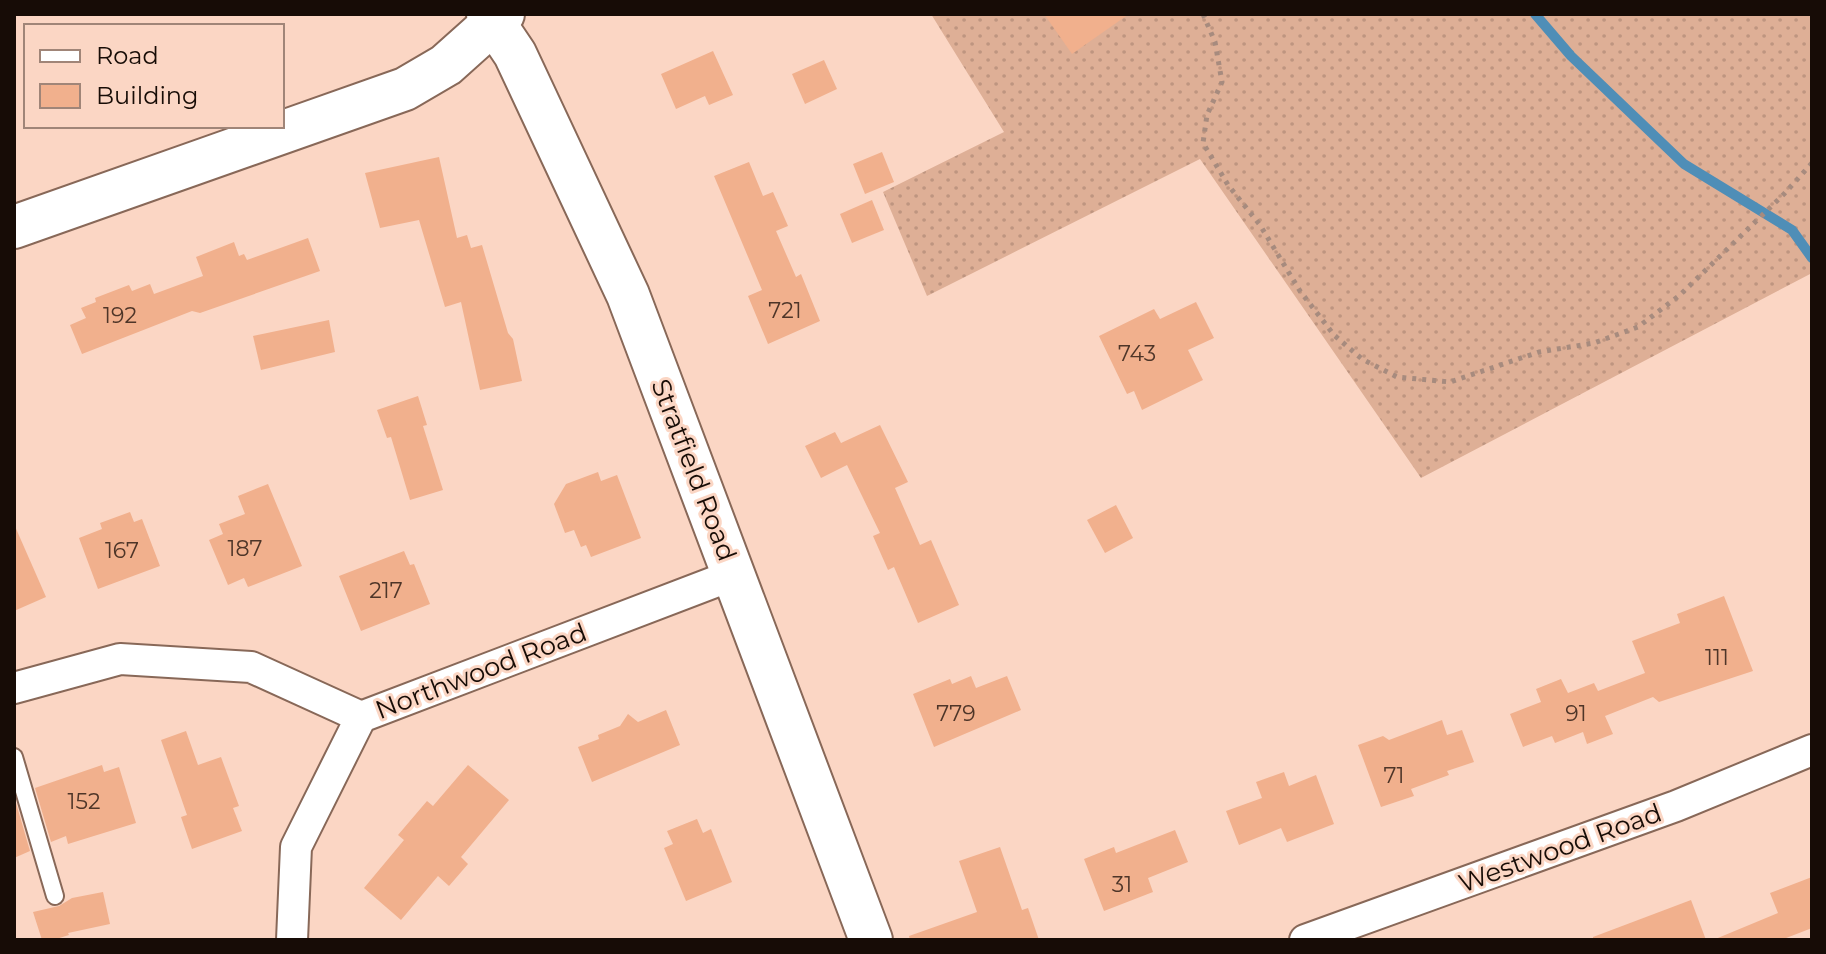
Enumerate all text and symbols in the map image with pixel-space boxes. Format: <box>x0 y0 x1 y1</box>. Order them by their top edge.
legend <box>24 24 284 128</box>
text: Road <box>96 41 159 70</box>
text: Building <box>96 81 199 110</box>
house number: 721 <box>768 297 802 324</box>
house number: 192 <box>103 302 137 329</box>
house number: 743 <box>1118 340 1156 367</box>
street label: Stratfield Road <box>645 374 743 566</box>
house number: 187 <box>228 535 263 562</box>
house number: 167 <box>105 537 139 564</box>
house number: 217 <box>369 577 403 604</box>
street label: Northwood Road <box>371 616 591 726</box>
house number: 111 <box>1705 644 1729 671</box>
house number: 779 <box>936 700 976 727</box>
house number: 91 <box>1565 700 1587 727</box>
house number: 71 <box>1383 762 1405 789</box>
house number: 152 <box>68 788 100 815</box>
street label: Westwood Road <box>1454 796 1666 900</box>
house number: 31 <box>1112 871 1132 898</box>

